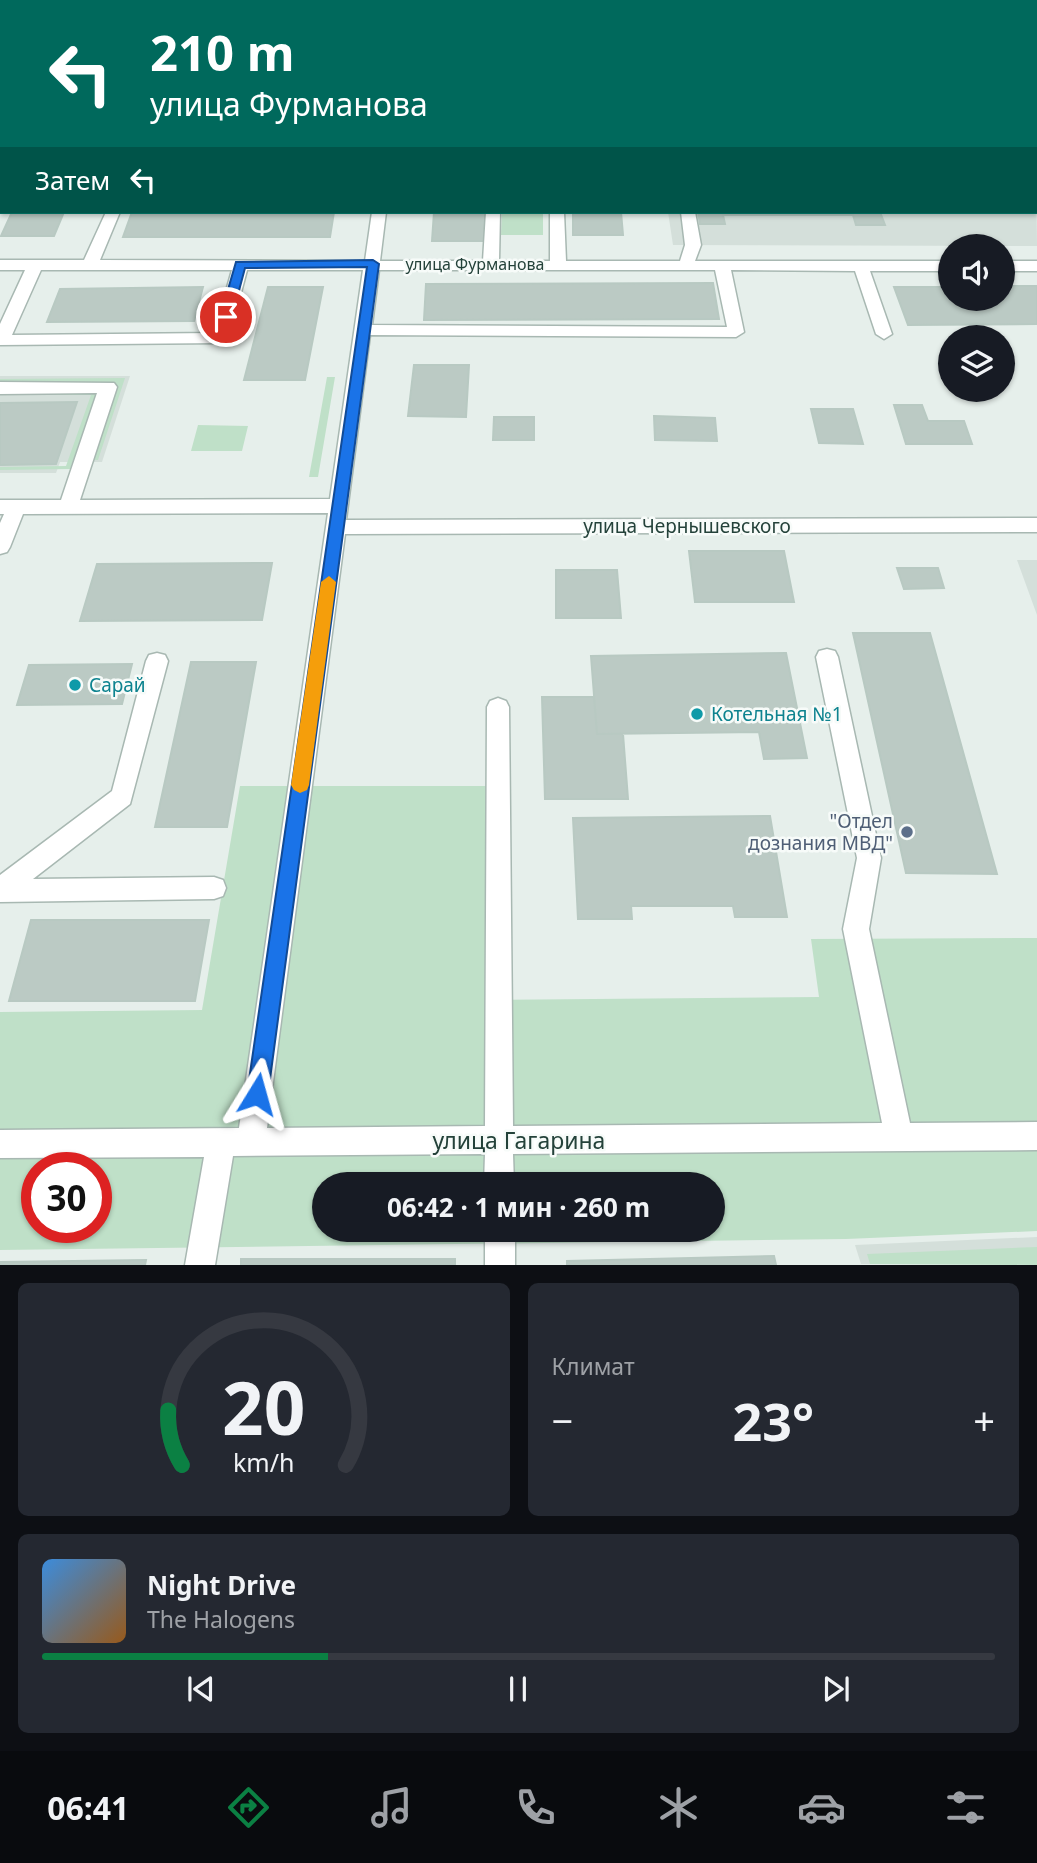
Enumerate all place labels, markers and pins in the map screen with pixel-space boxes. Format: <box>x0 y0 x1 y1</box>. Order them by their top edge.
pin <box>196 287 256 347</box>
place label: Сарай <box>89 672 146 698</box>
marker: Сарай <box>67 677 83 693</box>
place label: Котельная №1 <box>711 701 843 727</box>
marker: Котельная №1 <box>689 706 705 722</box>
place label: "Отдел дознания МВД" <box>748 808 893 856</box>
marker: "Отдел дознания МВД" <box>899 824 915 840</box>

